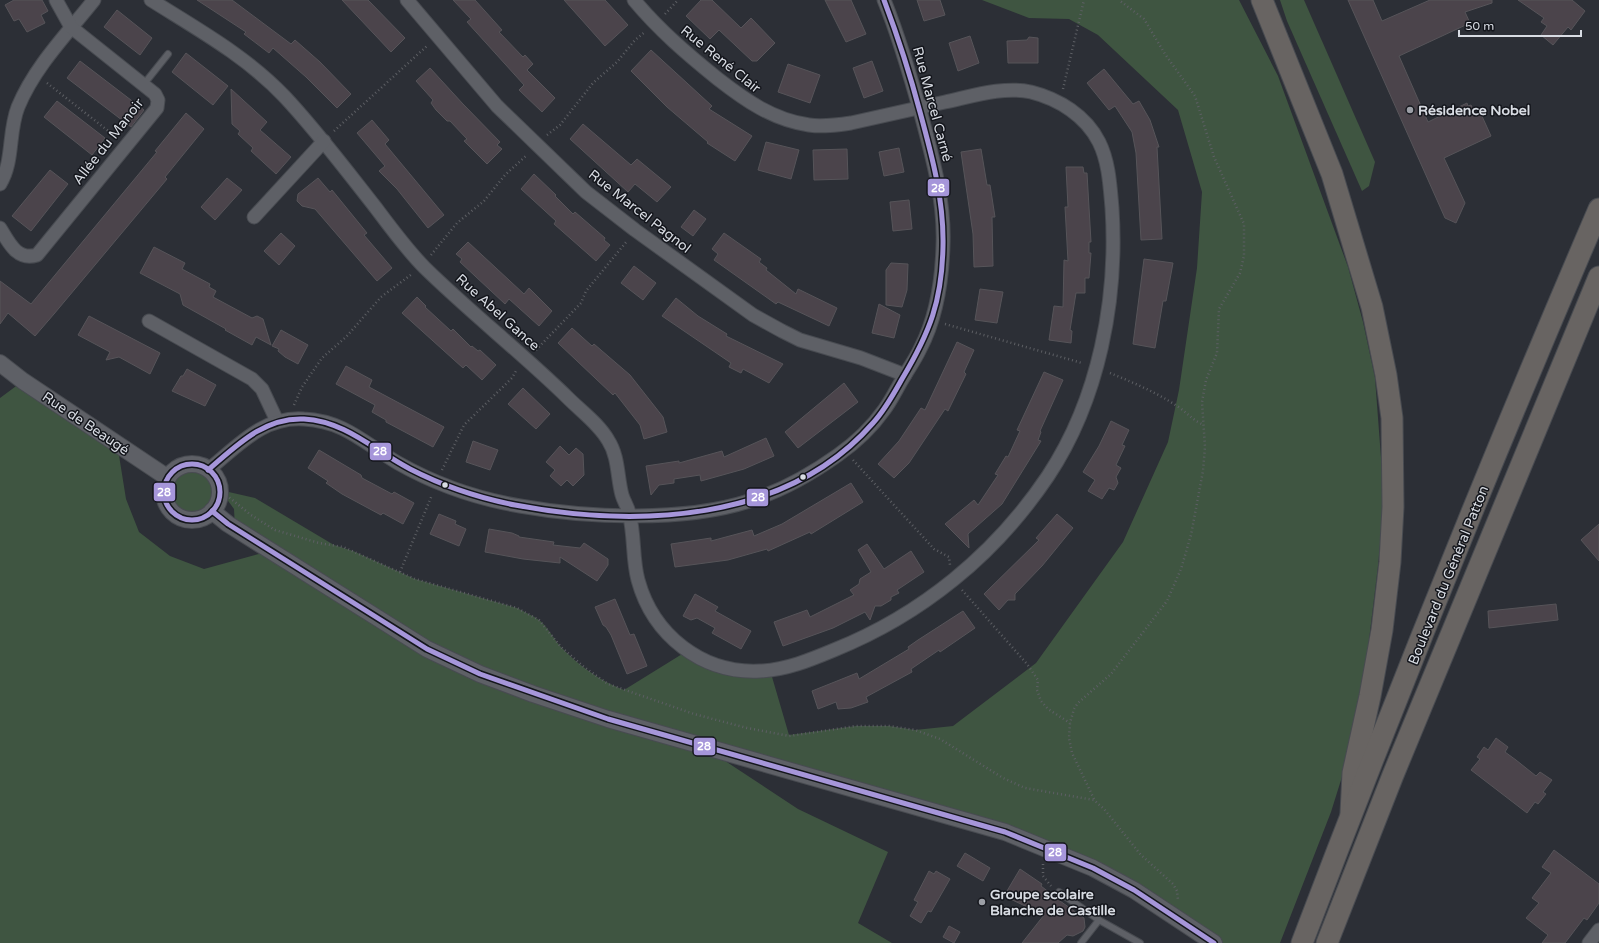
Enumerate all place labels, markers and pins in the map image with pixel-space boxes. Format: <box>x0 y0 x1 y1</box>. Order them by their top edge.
place label: Résidence Nobel <box>1418 102 1530 119</box>
marker: Résidence Nobel <box>1405 105 1415 115</box>
unlabelled marker <box>798 472 808 482</box>
unlabelled marker <box>440 480 450 490</box>
place label: Groupe scolaire Blanche de Castille <box>990 886 1116 919</box>
marker: Groupe scolaire Blanche de Castille <box>977 897 987 907</box>

